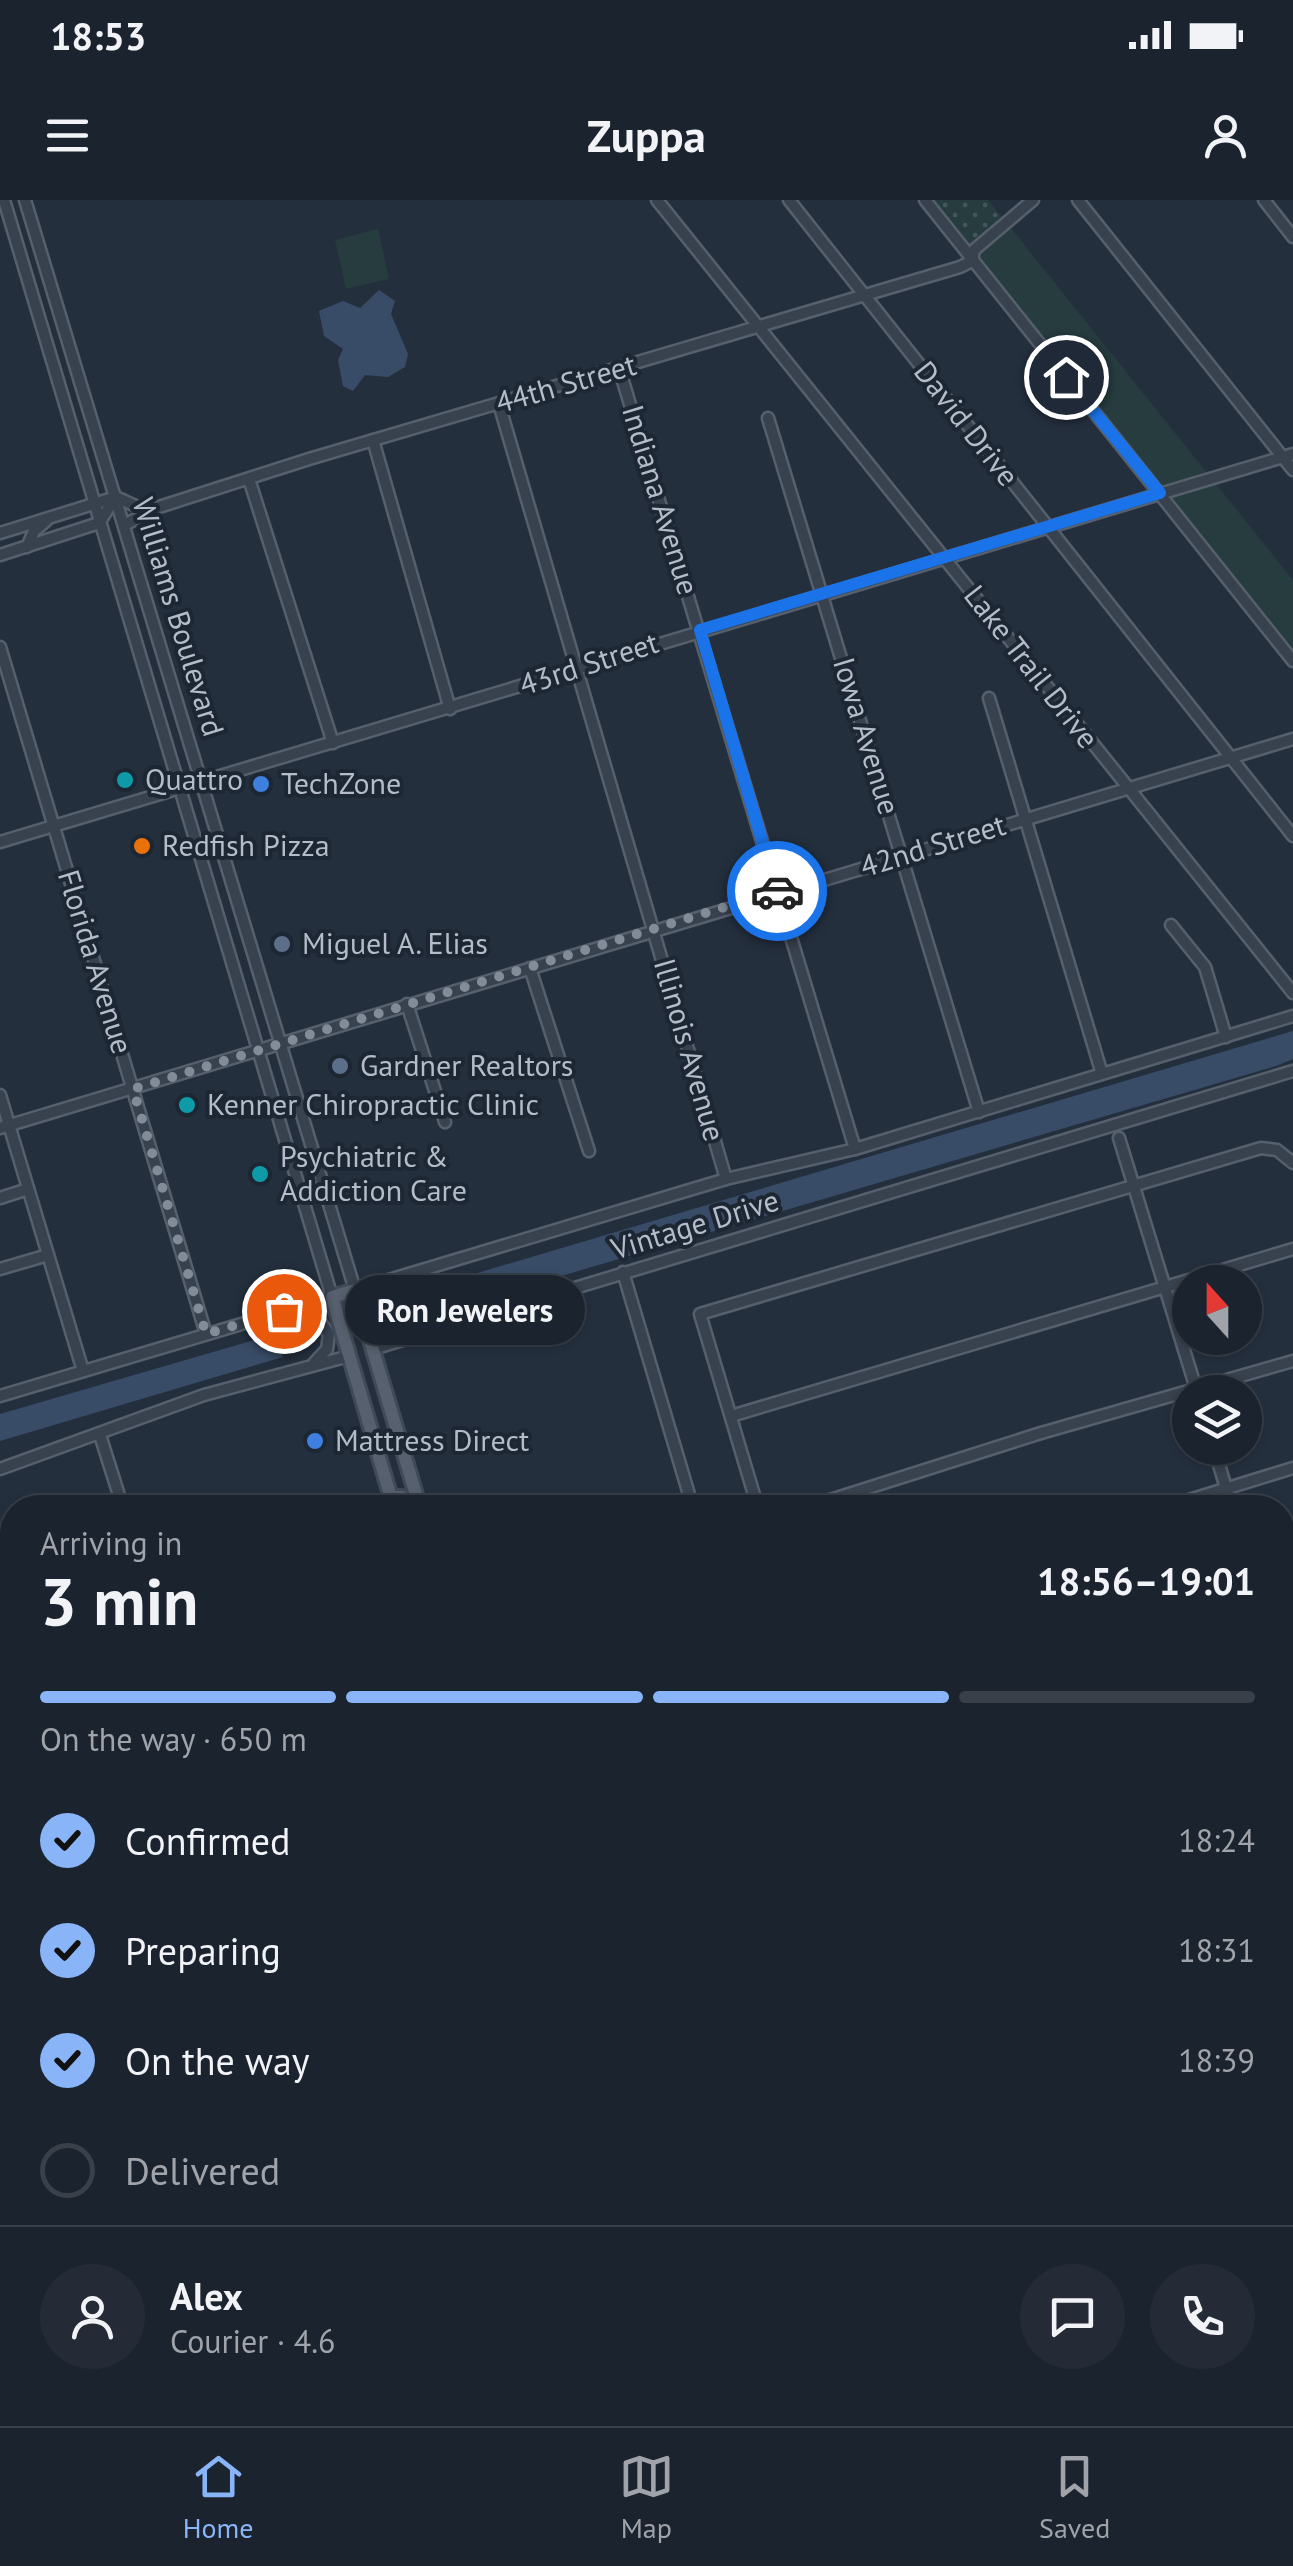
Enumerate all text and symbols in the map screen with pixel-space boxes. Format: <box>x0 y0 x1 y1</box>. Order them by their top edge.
text: 18:53 <box>50 11 146 60</box>
text: Zuppa <box>587 106 706 164</box>
icon: menu <box>40 108 95 163</box>
icon: person <box>1198 108 1253 163</box>
pin <box>1024 335 1109 420</box>
street label: 44th Street <box>491 344 640 421</box>
icon: home <box>1039 350 1094 405</box>
street label: David Drive <box>906 353 1028 494</box>
street label: Indiana Avenue <box>614 400 709 599</box>
street label: Williams Boulevard <box>125 493 234 740</box>
street label: Lake Trail Drive <box>956 577 1108 756</box>
street label: 43rd Street <box>514 622 663 703</box>
street label: Iowa Avenue <box>825 652 910 819</box>
place label: Quattro <box>145 759 243 798</box>
place label: TechZone <box>281 763 401 802</box>
marker: Quattro <box>114 769 136 791</box>
marker: TechZone <box>250 773 272 795</box>
street label: 42nd Street <box>855 804 1010 885</box>
place label: Redfish Pizza <box>162 825 330 864</box>
marker: Redfish Pizza <box>131 835 153 857</box>
courier <box>727 841 827 941</box>
icon: car <box>750 864 805 919</box>
street label: Florida Avenue <box>50 865 143 1058</box>
place label: Miguel A. Elias <box>302 923 488 962</box>
marker: Miguel A. Elias <box>271 933 293 955</box>
street label: Illinois Avenue <box>646 954 735 1145</box>
place label: Gardner Realtors <box>360 1045 573 1084</box>
marker: Gardner Realtors <box>329 1055 351 1077</box>
place label: Kenner Chiropractic Clinic <box>207 1084 539 1123</box>
marker: Kenner Chiropractic Clinic <box>176 1094 198 1116</box>
place label: Psychiatric & Addiction Care <box>280 1136 467 1209</box>
marker: Psychiatric & Addiction Care <box>249 1163 271 1185</box>
street label: Vintage Drive <box>605 1180 783 1268</box>
north arrow <box>1172 1265 1262 1355</box>
map controls <box>1172 1265 1262 1465</box>
pin <box>242 1269 327 1354</box>
callout: Ron Jewelers <box>344 1276 584 1346</box>
icon: bag <box>257 1284 312 1339</box>
text: Ron Jewelers <box>377 1289 553 1331</box>
button: layers <box>1172 1375 1262 1465</box>
place label: Mattress Direct <box>335 1420 529 1459</box>
marker: Mattress Direct <box>304 1430 326 1452</box>
text: Arriving in <box>40 1522 182 1564</box>
text: 18:56–19:01 <box>1037 1556 1255 1605</box>
text: 3 min <box>40 1559 199 1643</box>
text: On the way · 650 m <box>40 1718 307 1760</box>
icon: check <box>40 1813 95 1868</box>
text: Confirmed <box>125 1816 291 1865</box>
text: 18:24 <box>1178 1819 1255 1861</box>
icon: check <box>40 1923 95 1978</box>
text: Preparing <box>125 1926 281 1975</box>
text: 18:31 <box>1178 1929 1255 1971</box>
icon: check <box>40 2033 95 2088</box>
text: On the way <box>125 2036 310 2085</box>
text: 18:39 <box>1178 2039 1255 2081</box>
text: Delivered <box>125 2146 280 2195</box>
button: person <box>40 2264 145 2369</box>
button: chat <box>1020 2264 1125 2369</box>
button: phone <box>1150 2264 1255 2369</box>
text: Alex <box>170 2271 243 2320</box>
text: Courier · 4.6 <box>170 2320 336 2362</box>
tab: Home <box>183 2449 253 2546</box>
tab: Map <box>619 2449 674 2546</box>
tab: Saved <box>1039 2449 1110 2546</box>

